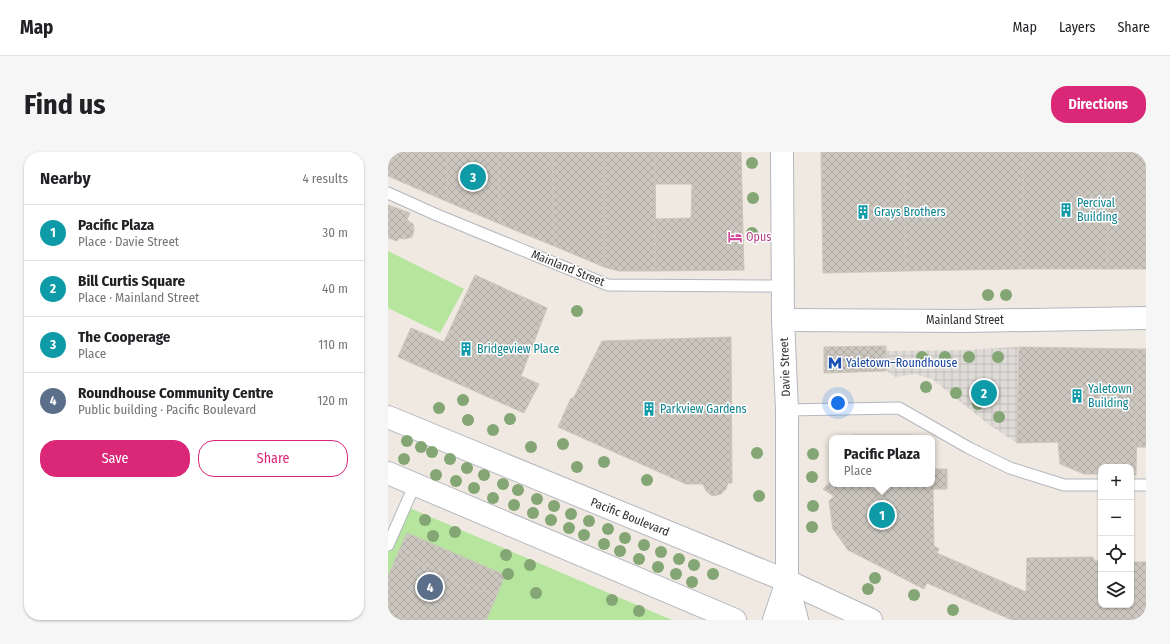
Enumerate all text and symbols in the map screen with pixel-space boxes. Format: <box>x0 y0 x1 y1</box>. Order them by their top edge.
text: Map <box>20 16 53 39</box>
text: Map <box>1013 19 1037 36</box>
text: Layers <box>1059 19 1095 36</box>
text: Share <box>1117 19 1150 36</box>
button: Directions <box>1051 86 1146 123</box>
text: Find us <box>24 88 106 121</box>
pin: 3 <box>460 162 486 192</box>
text: Nearby <box>40 168 91 189</box>
text: 4 results <box>302 171 348 186</box>
place label: Percival Building <box>1077 196 1118 224</box>
building icon: Percival Building <box>1058 202 1074 218</box>
building icon: Grays Brothers <box>855 204 871 220</box>
place label: Grays Brothers <box>874 205 946 219</box>
text: Pacific Plaza <box>78 216 154 234</box>
text: 1 <box>50 225 56 240</box>
text: 30 m <box>322 225 348 240</box>
hotel icon: Opus <box>727 229 743 245</box>
place label: Opus <box>746 230 771 244</box>
text: Place · Davie Street <box>78 234 179 249</box>
street label: Mainland Street <box>529 247 607 289</box>
text: Bill Curtis Square <box>78 272 185 290</box>
text: 2 <box>50 281 56 296</box>
text: 40 m <box>322 281 348 296</box>
text: Place · Mainland Street <box>78 290 199 305</box>
street label: Mainland Street <box>926 313 1004 327</box>
text: The Cooperage <box>78 328 170 346</box>
text: 3 <box>50 337 56 352</box>
text: 110 m <box>318 337 348 352</box>
street label: Davie Street <box>777 337 793 397</box>
building icon: Bridgeview Place <box>458 341 474 357</box>
place label: Bridgeview Place <box>477 342 560 356</box>
text: Place <box>78 346 106 361</box>
metro station icon: Yaletown–Roundhouse <box>827 355 843 371</box>
place label: Yaletown–Roundhouse <box>846 356 957 370</box>
pin: 2 <box>971 378 997 408</box>
place label: Yaletown Building <box>1088 382 1132 410</box>
text: Roundhouse Community Centre <box>78 384 273 402</box>
building icon: Yaletown Building <box>1069 388 1085 404</box>
text: 4 <box>50 393 56 408</box>
text: 120 m <box>317 393 348 408</box>
your location <box>828 393 848 413</box>
building icon: Parkview Gardens <box>641 401 657 417</box>
text: Public building · Pacific Boulevard <box>78 402 256 417</box>
place label: Parkview Gardens <box>660 402 747 416</box>
popup <box>829 435 935 487</box>
button: Save <box>40 440 190 477</box>
button: Share <box>198 440 348 477</box>
text: Pacific Plaza <box>844 445 920 463</box>
text: Place <box>844 463 872 478</box>
map controls <box>1098 464 1134 608</box>
button: + <box>1098 464 1134 500</box>
street label: Pacific Boulevard <box>589 495 671 539</box>
pin: 1 <box>869 500 895 530</box>
button: − <box>1098 500 1134 536</box>
button: locate <box>1098 536 1134 572</box>
pin: 4 <box>417 572 443 602</box>
button: layers <box>1098 572 1134 608</box>

